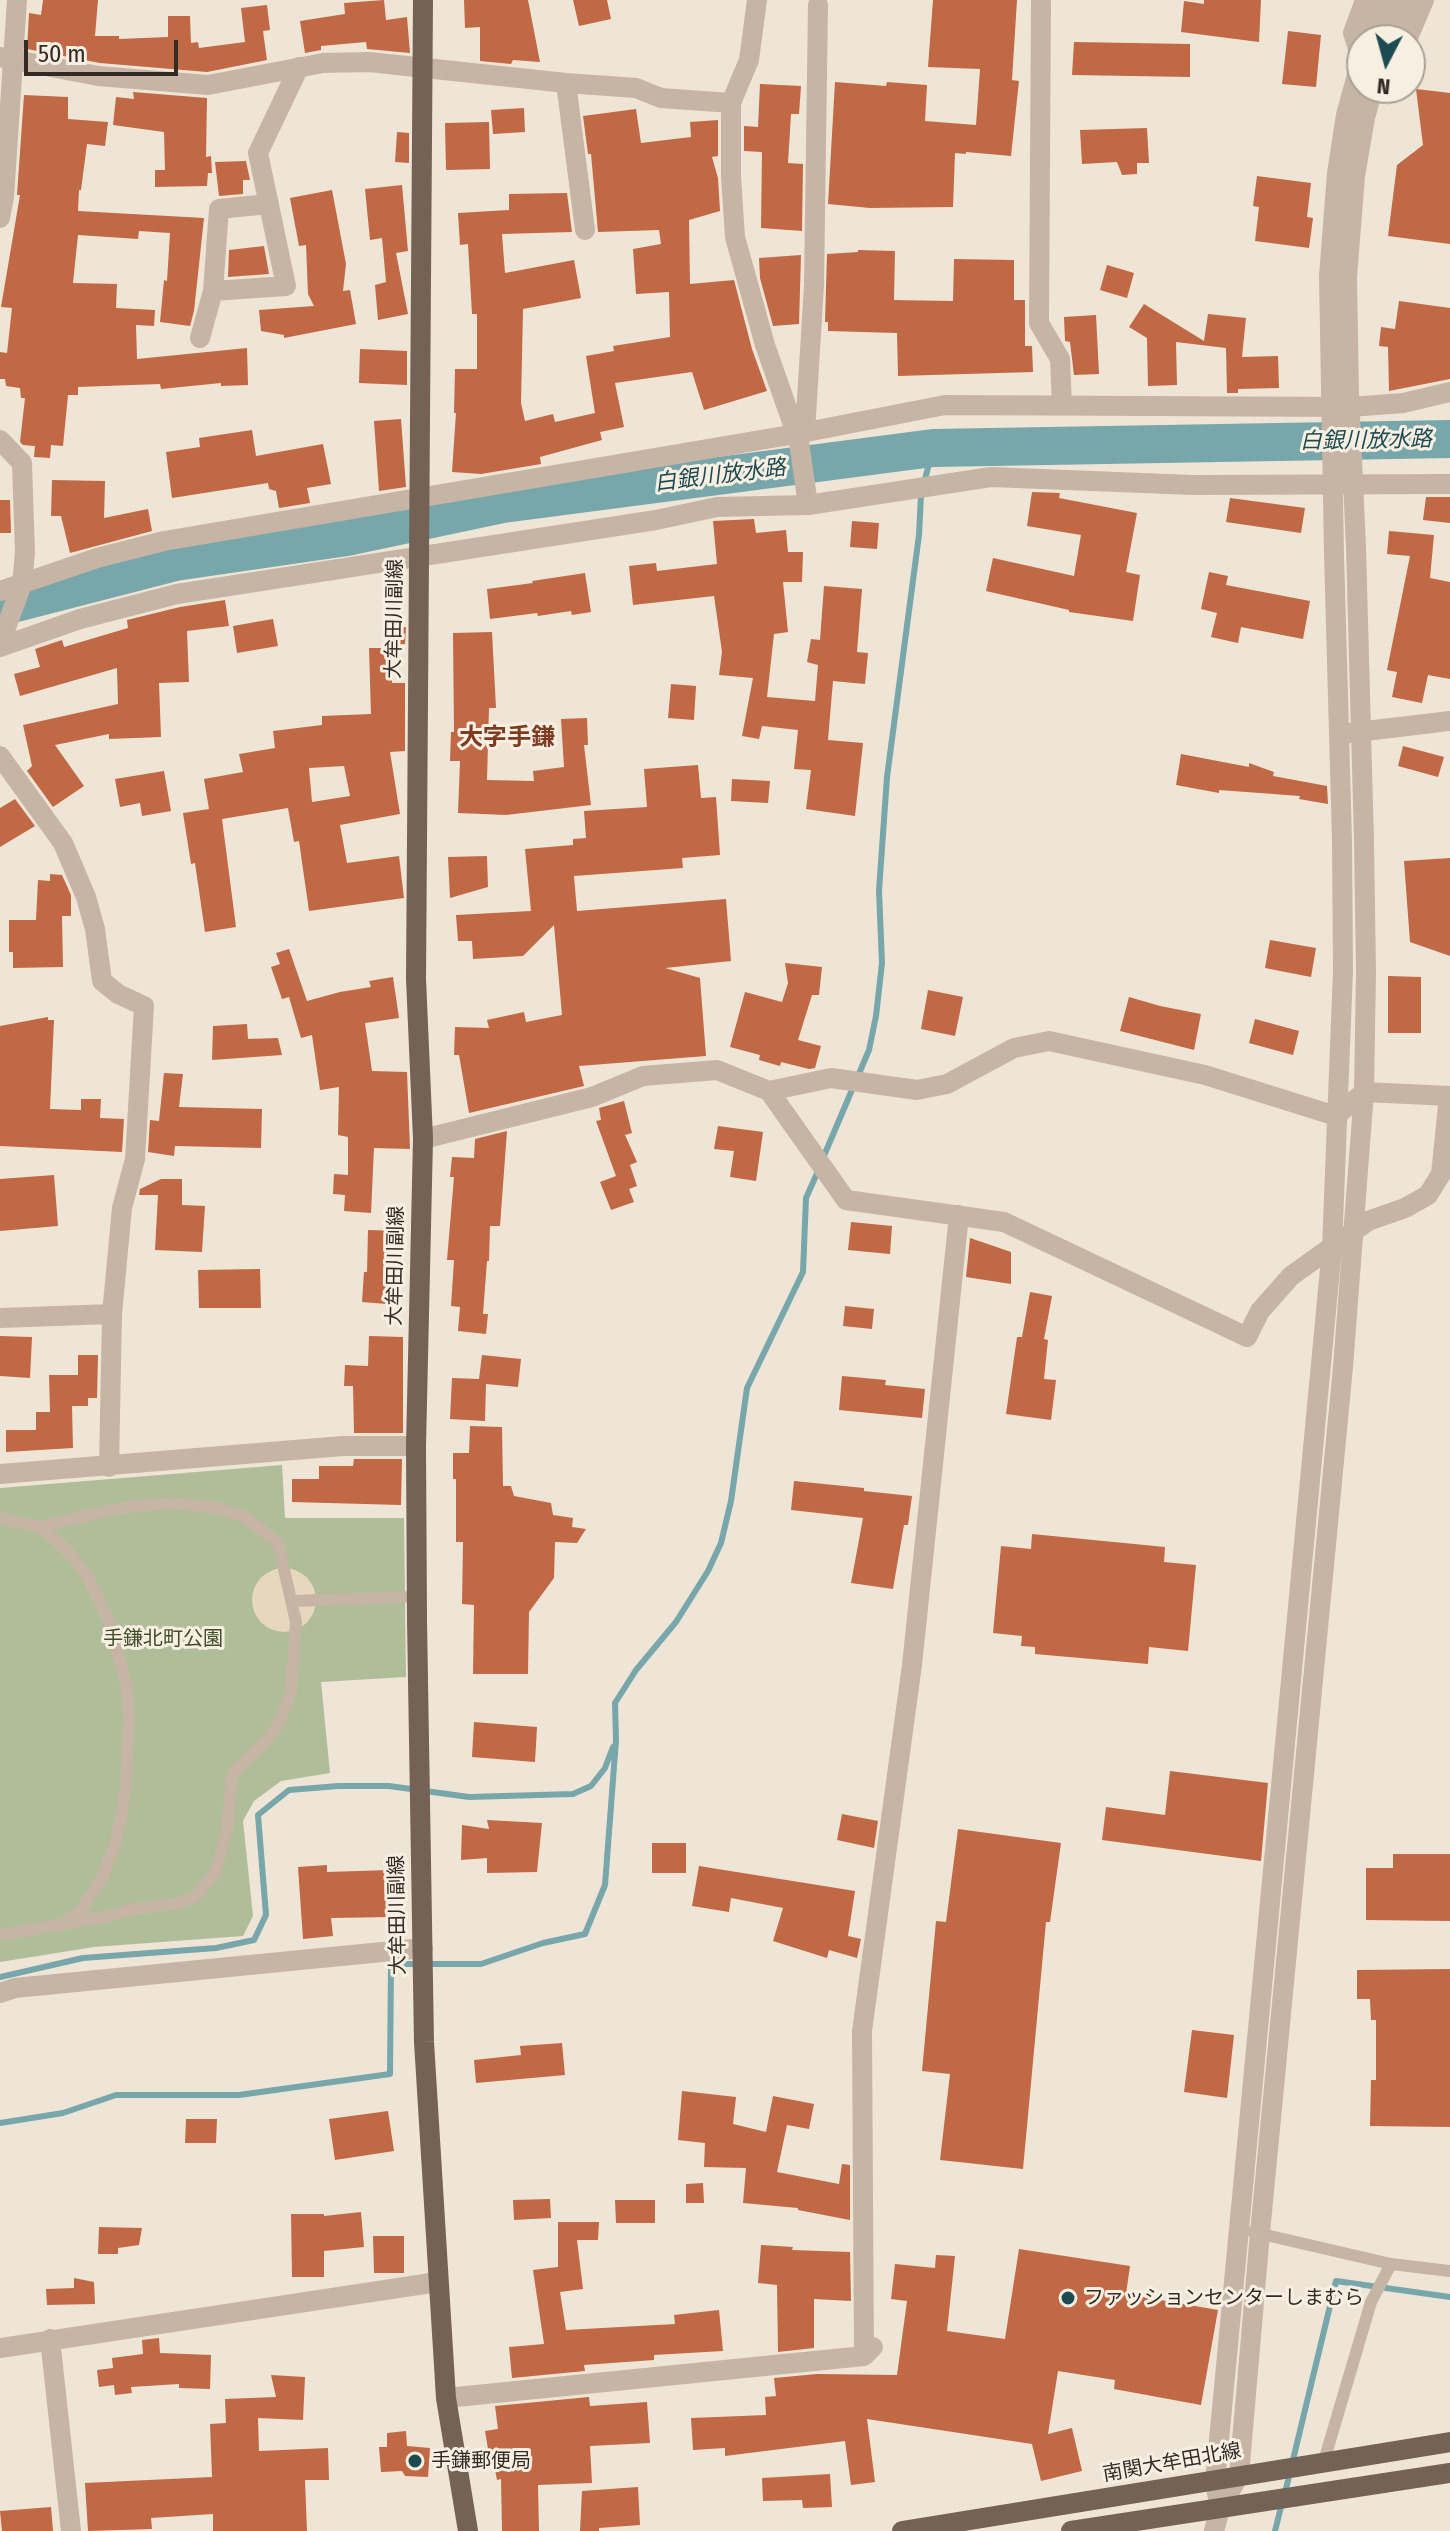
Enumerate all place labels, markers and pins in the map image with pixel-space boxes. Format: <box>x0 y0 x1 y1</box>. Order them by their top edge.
place label: ファッションセンターしまむら <box>1084 2286 1364 2310</box>
marker: ファッションセンターしまむら <box>1059 2289 1077 2307</box>
place label: 手鎌郵便局 <box>431 2449 531 2473</box>
marker: 手鎌郵便局 <box>406 2452 424 2470</box>

